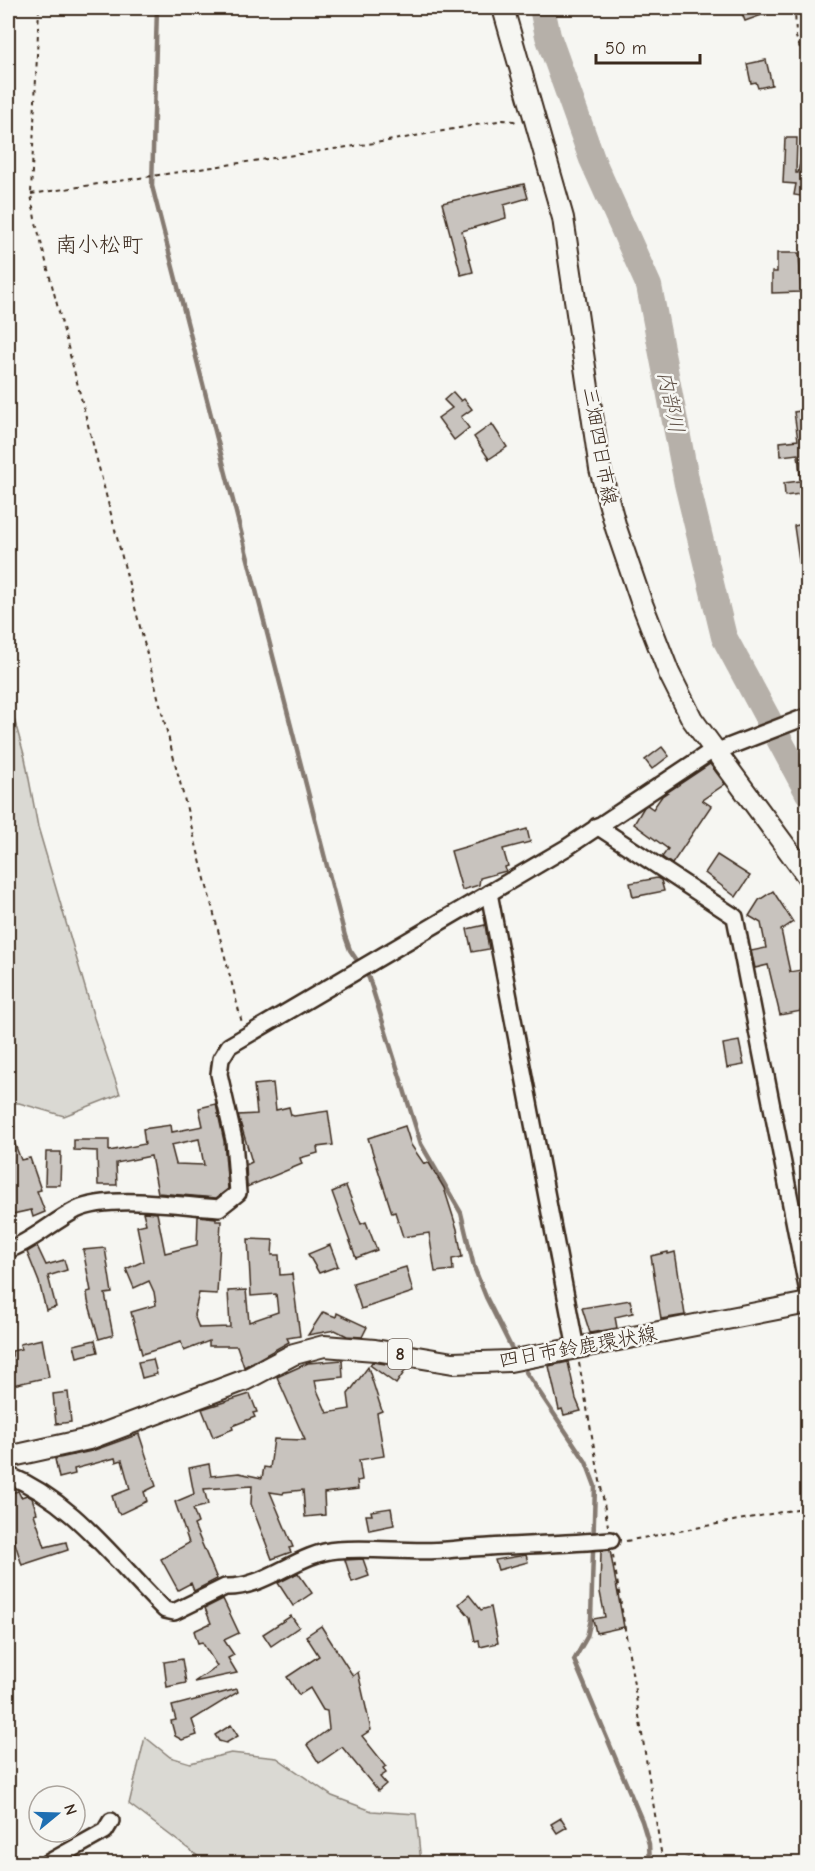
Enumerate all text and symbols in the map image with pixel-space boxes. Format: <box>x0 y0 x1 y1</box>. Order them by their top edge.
scale bar <box>596 27 700 65</box>
text: 50 m <box>605 38 647 59</box>
district label: 南小松町 <box>55 232 143 258</box>
water label: 内部川 <box>653 369 689 435</box>
street label: 三畑四日市線 <box>578 385 622 507</box>
street label: 四日市鈴鹿環状線 <box>497 1322 659 1372</box>
road number: 8 <box>388 1339 412 1369</box>
north arrow <box>27 1784 87 1844</box>
text: N <box>60 1802 80 1817</box>

